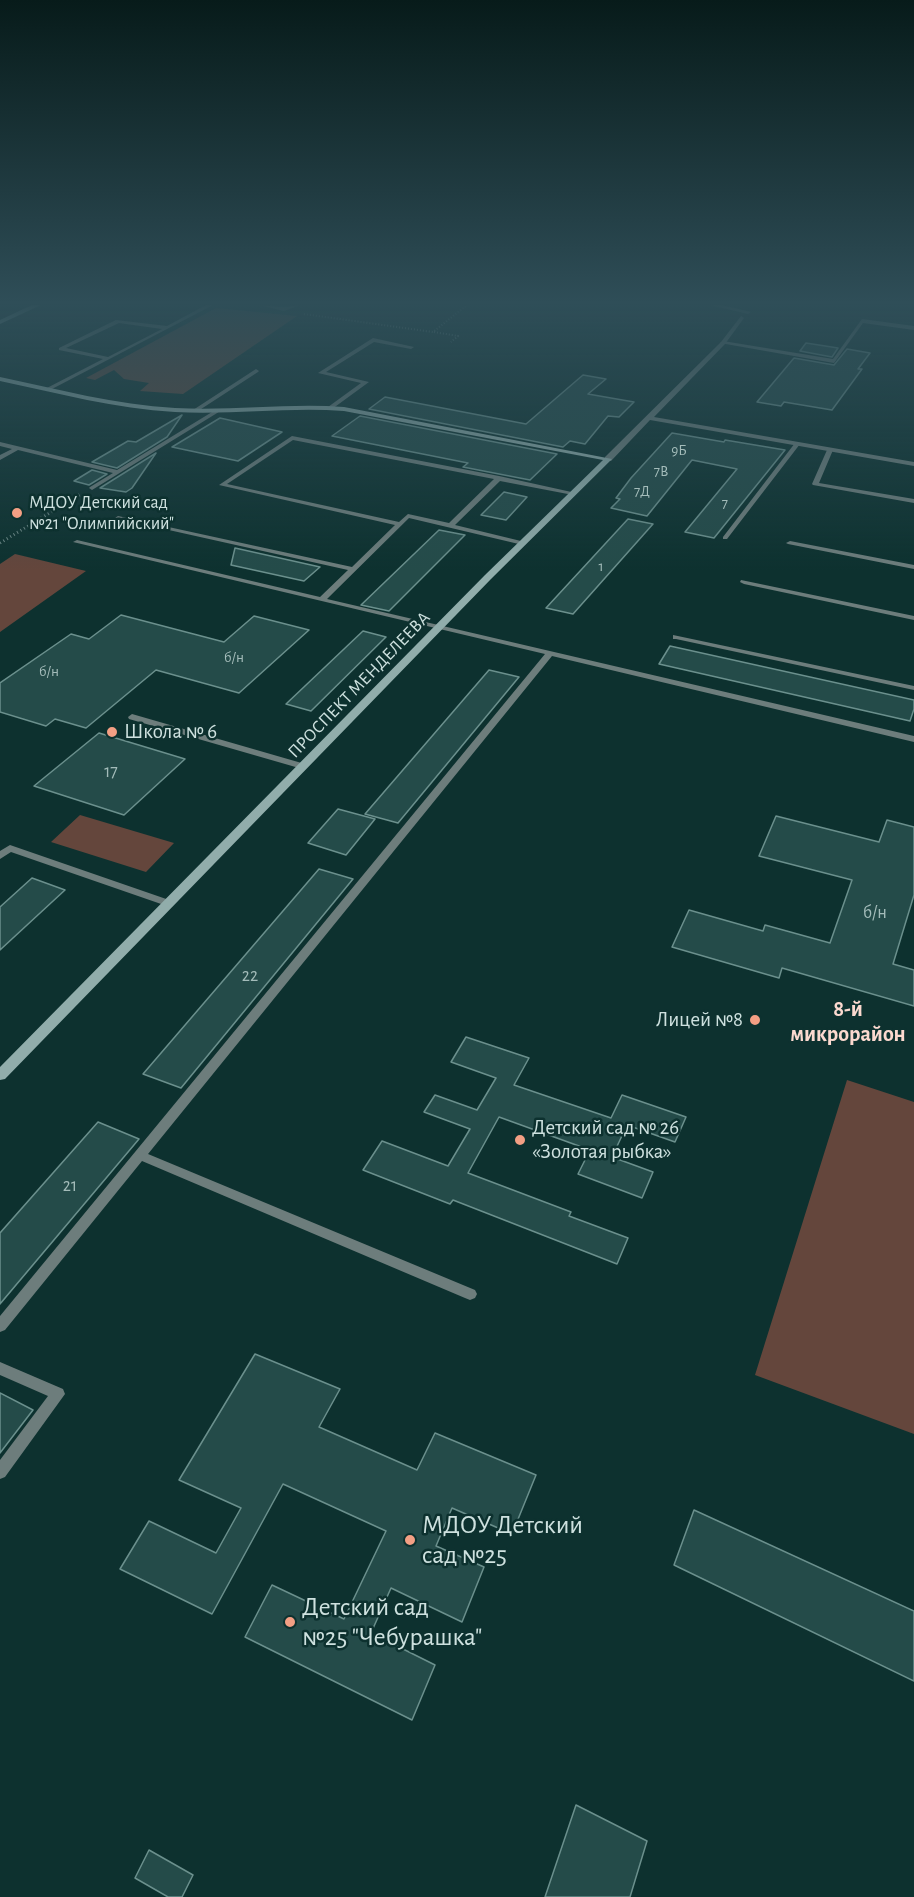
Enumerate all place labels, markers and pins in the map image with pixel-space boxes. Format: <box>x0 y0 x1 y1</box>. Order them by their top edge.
place label: МДОУ Детский сад №21 "Олимпийский" <box>29 492 174 534</box>
marker: МДОУ Детский сад №21 "Олимпийский" <box>10 506 24 520</box>
place label: Школа № 6 <box>124 719 217 745</box>
marker: Школа № 6 <box>105 725 119 739</box>
place label: Лицей №8 <box>656 1007 743 1033</box>
marker: Лицей №8 <box>748 1013 762 1027</box>
place label: Детский сад № 26 «Золотая рыбка» <box>532 1115 679 1165</box>
marker: Детский сад № 26 «Золотая рыбка» <box>513 1133 527 1147</box>
place label: МДОУ Детский сад №25 <box>422 1509 583 1570</box>
marker: МДОУ Детский сад №25 <box>403 1533 417 1547</box>
place label: Детский сад №25 "Чебурашка" <box>302 1591 482 1652</box>
marker: Детский сад №25 "Чебурашка" <box>283 1615 297 1629</box>

